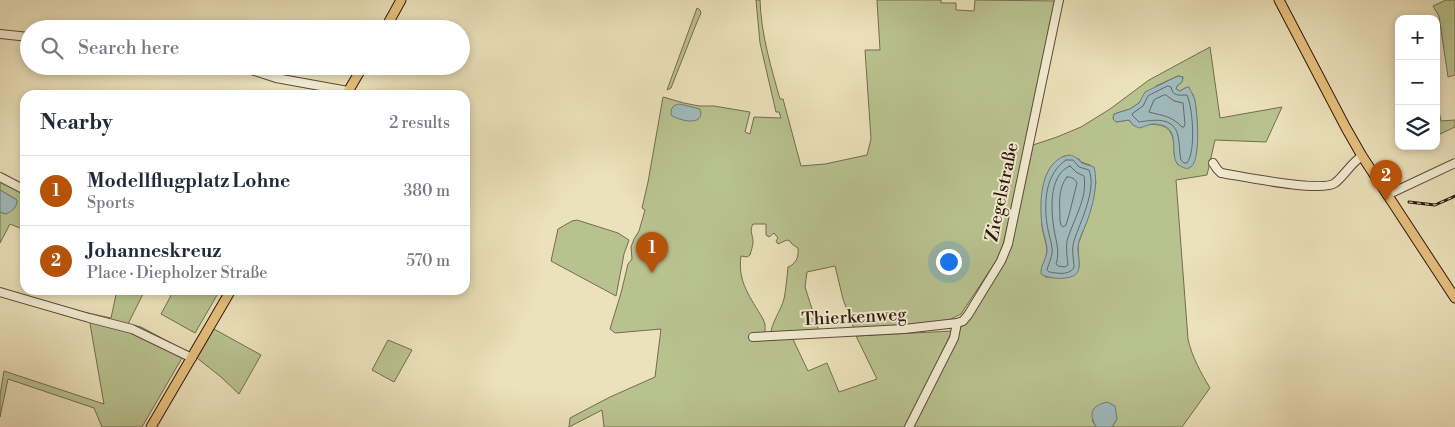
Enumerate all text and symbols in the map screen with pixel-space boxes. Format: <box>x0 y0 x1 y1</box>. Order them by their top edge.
map controls <box>1395 15 1440 150</box>
button: + <box>1395 15 1440 60</box>
search box <box>20 20 470 75</box>
icon: search <box>38 34 66 62</box>
text: Search here <box>78 36 179 60</box>
button: − <box>1395 60 1440 105</box>
button: layers <box>1395 105 1440 150</box>
text: Nearby <box>40 110 113 136</box>
text: 2 results <box>389 113 450 133</box>
street label: Ziegelstraße <box>980 140 1024 244</box>
pin: 2 <box>1370 160 1402 201</box>
text: Modellflugplatz Lohne <box>87 169 290 193</box>
text: 1 <box>52 181 60 201</box>
text: 380 m <box>403 181 450 201</box>
text: Sports <box>87 193 134 213</box>
pin: 1 <box>636 232 668 273</box>
text: Johanneskreuz <box>87 239 221 263</box>
your location <box>936 249 962 275</box>
text: 2 <box>51 251 61 271</box>
text: 570 m <box>406 251 450 271</box>
text: Place · Diepholzer Straße <box>87 263 267 283</box>
street label: Thierkenweg <box>801 303 908 331</box>

